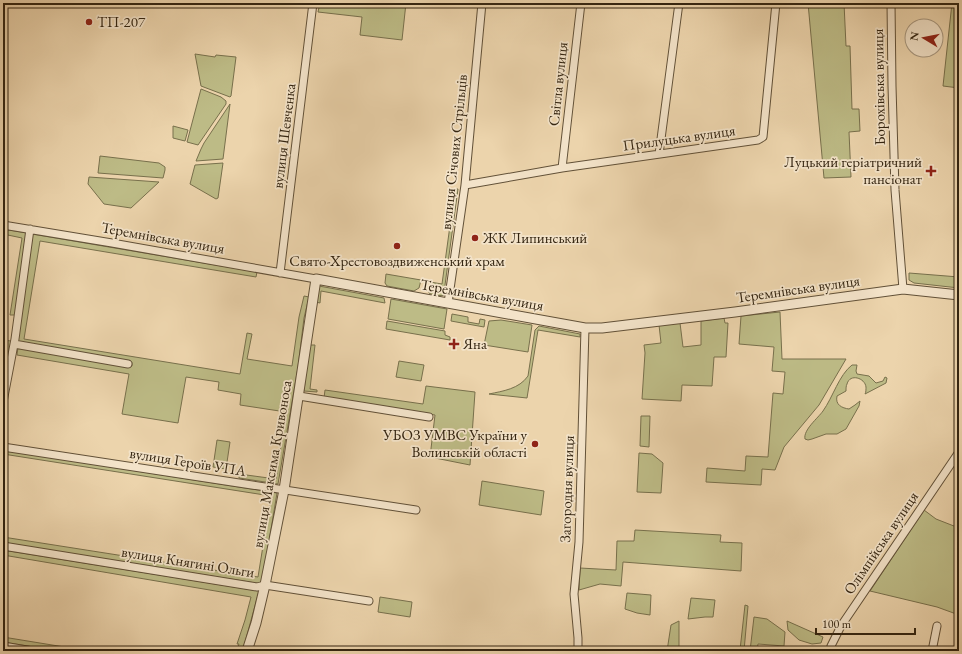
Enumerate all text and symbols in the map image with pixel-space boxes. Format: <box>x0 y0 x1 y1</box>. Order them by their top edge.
place label: ТП-207 <box>97 12 146 31</box>
marker: ТП-207 <box>84 17 94 27</box>
north arrow <box>904 18 944 58</box>
street label: Борохівська вулиця <box>868 28 889 146</box>
text: N <box>906 31 922 42</box>
street label: Світла вулиця <box>544 41 571 127</box>
street label: вулиця Січових Стрільців <box>436 73 471 231</box>
street label: вулиця Шевченка <box>268 82 299 190</box>
street label: Прилуцька вулиця <box>622 120 737 155</box>
place label: Луцький геріатричний пансіонат <box>784 152 922 188</box>
marker: Луцький геріатричний пансіонат <box>925 165 937 177</box>
street label: Теремнівська вулиця <box>100 217 226 258</box>
place label: ЖК Липинський <box>482 228 587 247</box>
marker: ЖК Липинський <box>470 233 480 243</box>
marker: Свято-Хрестовоздвиженський храм <box>392 241 402 251</box>
place label: Свято-Хрестовоздвиженський храм <box>289 251 505 270</box>
street label: Теремнівська вулиця <box>735 270 861 307</box>
street label: Теремнівська вулиця <box>419 274 545 315</box>
place label: Яна <box>462 334 487 353</box>
marker: Яна <box>448 338 460 350</box>
street label: вулиця Максима Кривоноса <box>247 379 296 549</box>
place label: УБОЗ УМВС України у Волинськiй області <box>382 425 527 461</box>
street label: Загородня вулиця <box>555 435 578 543</box>
marker: УБОЗ УМВС України у Волинськiй області <box>530 439 540 449</box>
street label: вулиця Героїв УПА <box>128 443 248 480</box>
street label: Олімпійська вулиця <box>839 487 922 598</box>
street label: вулиця Княгині Ольги <box>120 542 256 581</box>
scale bar <box>816 610 915 636</box>
text: 100 m <box>822 616 852 632</box>

